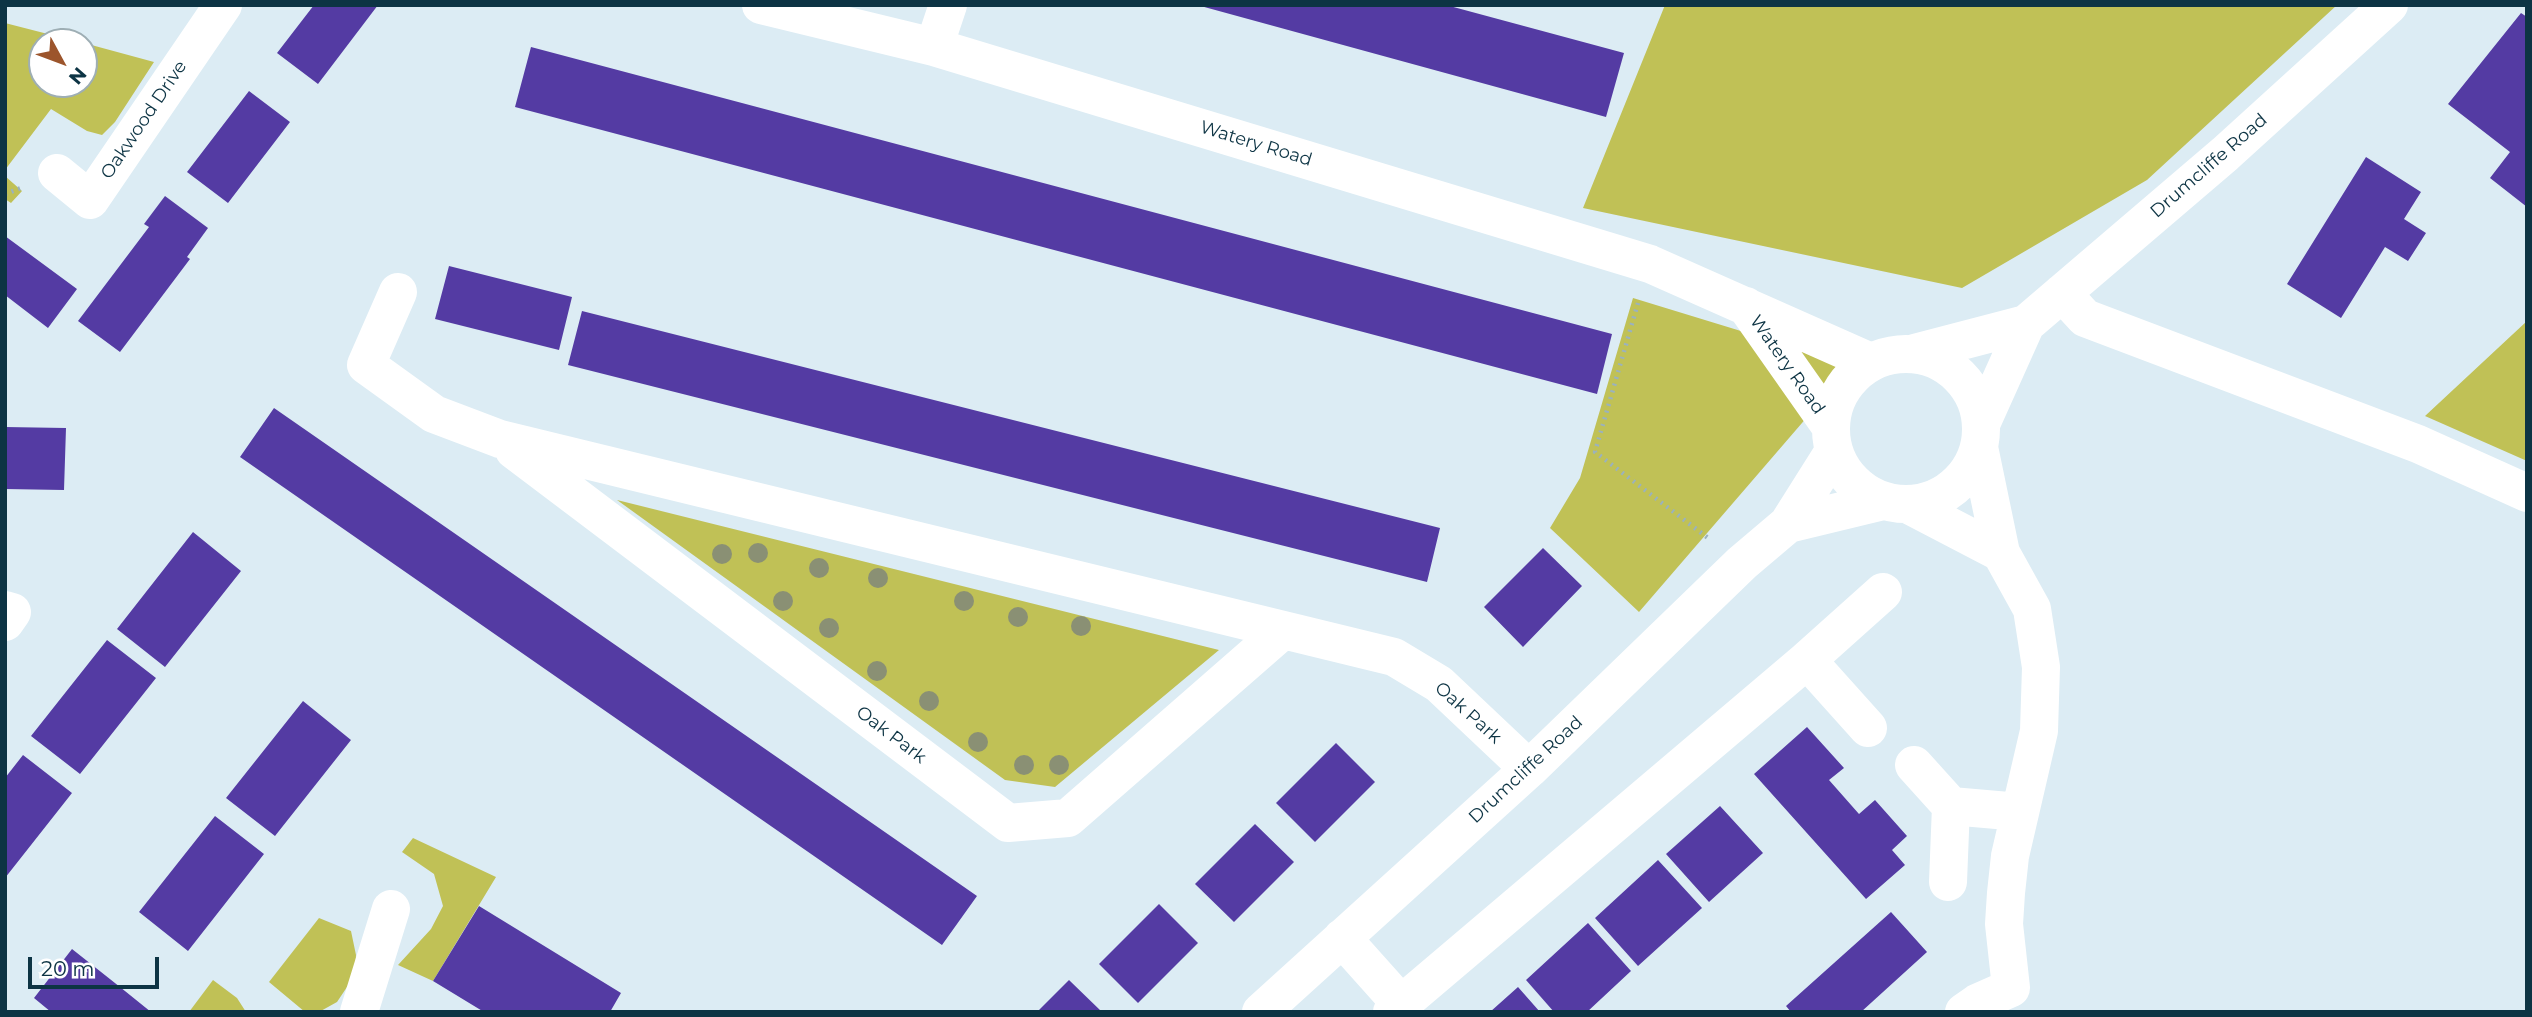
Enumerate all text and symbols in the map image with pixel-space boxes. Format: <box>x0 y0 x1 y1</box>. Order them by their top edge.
north arrow <box>28 28 98 98</box>
street label: Oakwood Drive <box>96 57 192 183</box>
text: N <box>64 62 91 89</box>
street label: Drumcliffe Road <box>2146 109 2272 223</box>
street label: Watery Road <box>1197 117 1315 171</box>
street label: Watery Road <box>1745 311 1829 419</box>
street label: Oak Park <box>1430 677 1506 749</box>
street label: Oak Park <box>852 702 930 768</box>
street label: Drumcliffe Road <box>1465 712 1587 828</box>
scale bar <box>32 944 163 988</box>
text: 20 m <box>41 956 95 981</box>

